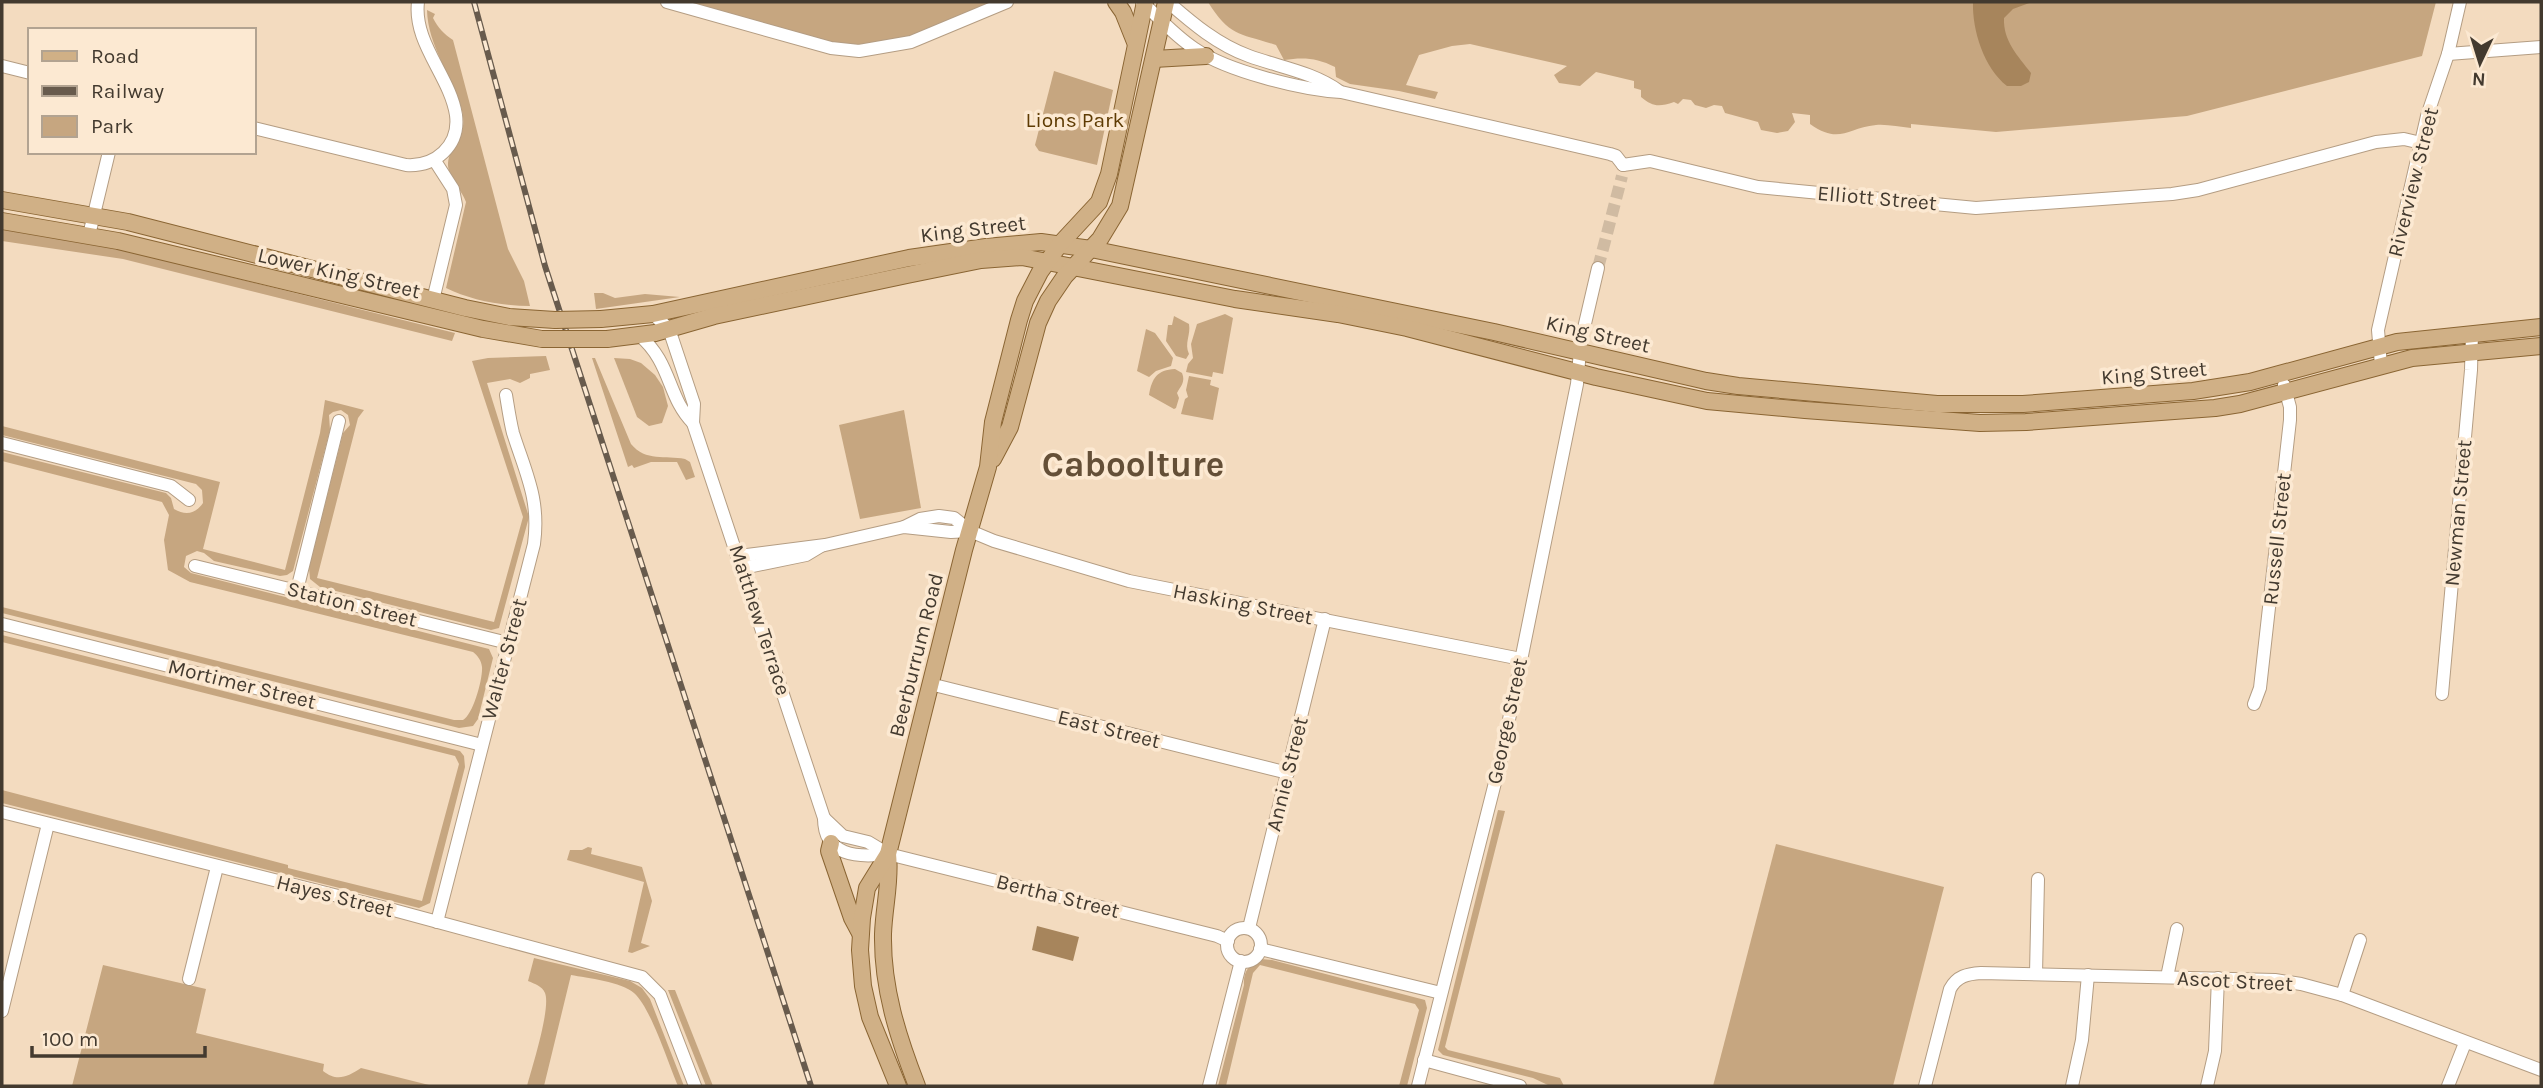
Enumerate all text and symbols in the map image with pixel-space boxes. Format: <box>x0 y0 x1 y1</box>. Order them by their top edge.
legend <box>28 28 256 154</box>
north arrow <box>2445 28 2515 98</box>
text: Road <box>91 44 139 68</box>
text: N <box>2471 68 2486 90</box>
text: Railway <box>91 79 164 103</box>
street label: Riverview Street <box>2383 105 2443 259</box>
park label: Lions Park <box>1026 108 1125 132</box>
text: Park <box>91 114 134 138</box>
street label: Elliott Street <box>1816 181 1938 215</box>
street label: King Street <box>919 211 1027 247</box>
street label: Lower King Street <box>255 243 423 303</box>
street label: King Street <box>1544 310 1653 358</box>
street label: King Street <box>2100 356 2208 390</box>
street label: Newman Street <box>2440 439 2476 587</box>
district label: Caboolture <box>1042 444 1224 485</box>
street label: Russell Street <box>2258 472 2296 606</box>
street label: Matthew Terrace <box>724 542 796 698</box>
street label: Beerburrum Road <box>884 570 948 740</box>
street label: Station Street <box>285 576 420 632</box>
street label: Hasking Street <box>1171 579 1315 629</box>
street label: Walter Street <box>476 596 532 722</box>
street label: Mortimer Street <box>166 654 319 714</box>
street label: George Street <box>1482 656 1532 786</box>
street label: East Street <box>1055 705 1163 753</box>
street label: Annie Street <box>1261 714 1313 834</box>
street label: Bertha Street <box>994 869 1122 923</box>
street label: Hayes Street <box>274 870 396 922</box>
street label: Ascot Street <box>2176 966 2294 996</box>
scale bar <box>32 1014 205 1058</box>
text: 100 m <box>42 1027 99 1051</box>

